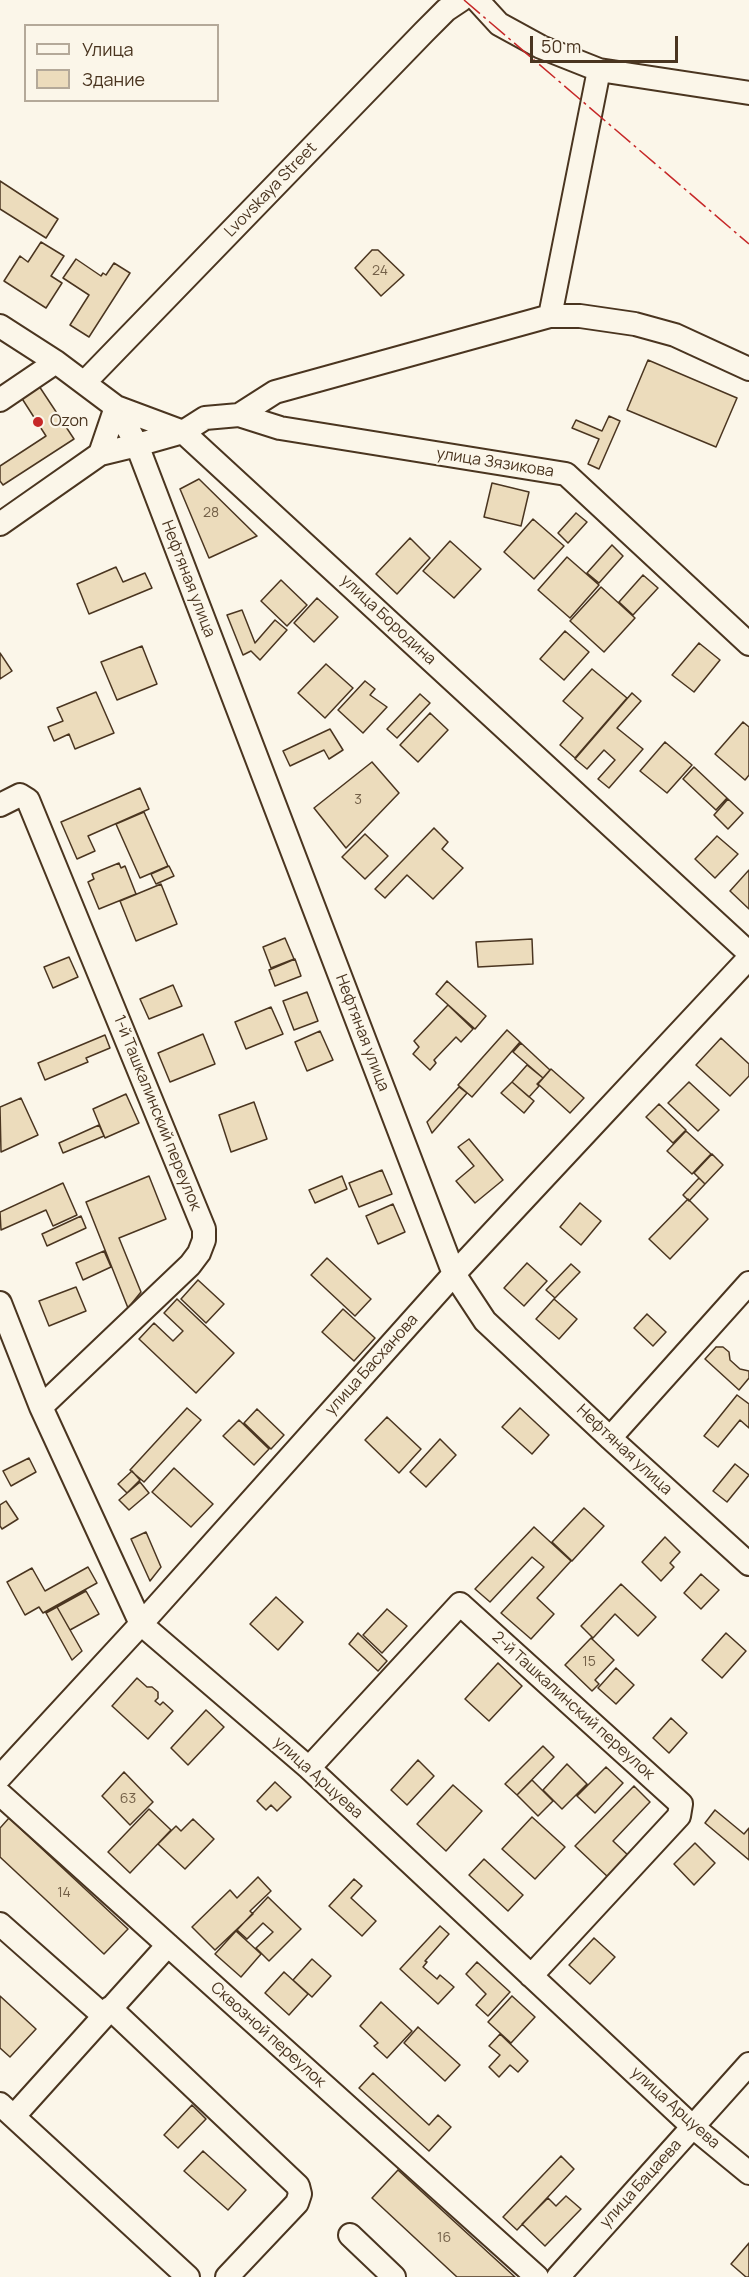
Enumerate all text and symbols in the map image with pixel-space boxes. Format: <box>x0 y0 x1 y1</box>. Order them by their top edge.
legend <box>24 24 219 102</box>
scale bar <box>533 24 682 62</box>
text: 50 m <box>541 34 581 58</box>
text: Улица <box>82 37 134 61</box>
text: Здание <box>82 67 145 91</box>
street label: Lvovskaya Street <box>221 139 321 241</box>
house number: 24 <box>372 263 388 279</box>
place label: Ozon <box>50 412 88 432</box>
marker: Ozon <box>31 415 45 429</box>
street label: улица Зязикова <box>435 444 555 482</box>
house number: 28 <box>203 505 219 521</box>
street label: Нефтяная улица <box>157 518 219 640</box>
street label: улица Бородина <box>336 571 440 669</box>
house number: 3 <box>354 792 362 808</box>
street label: Нефтяная улица <box>331 972 393 1094</box>
street label: 1-й Ташкалинский переулок <box>109 1012 205 1214</box>
street label: улица Басханова <box>322 1311 422 1419</box>
street label: Нефтяная улица <box>572 1401 676 1499</box>
street label: 2-й Ташкалинский переулок <box>488 1628 658 1784</box>
house number: 15 <box>582 1654 596 1670</box>
street label: улица Арцуева <box>270 1733 366 1823</box>
house number: 63 <box>120 1791 136 1807</box>
house number: 14 <box>57 1885 71 1901</box>
street label: Сквозной переулок <box>206 1978 330 2092</box>
street label: улица Арцуева <box>627 2063 723 2153</box>
street label: улица Бацаева <box>596 2136 686 2232</box>
house number: 16 <box>437 2230 451 2246</box>

